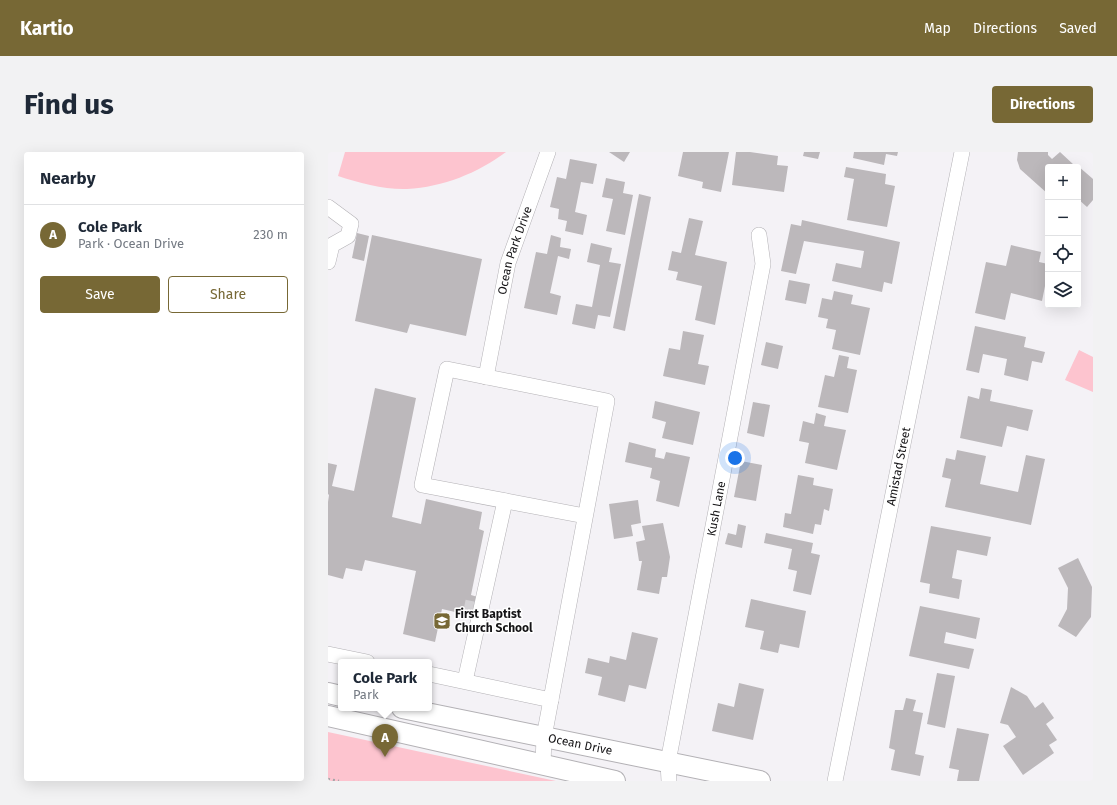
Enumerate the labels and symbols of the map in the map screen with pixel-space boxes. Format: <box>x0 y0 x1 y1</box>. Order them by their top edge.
street label: Ocean Park Drive <box>495 204 535 296</box>
street label: Amistad Street <box>884 425 913 507</box>
your location <box>725 448 745 468</box>
street label: Kush Lane <box>704 480 728 537</box>
place label: First Baptist Church School <box>455 607 533 635</box>
school or university icon: First Baptist Church School <box>432 611 452 631</box>
pin: A <box>372 724 398 757</box>
street label: Ocean Drive <box>547 731 614 758</box>

